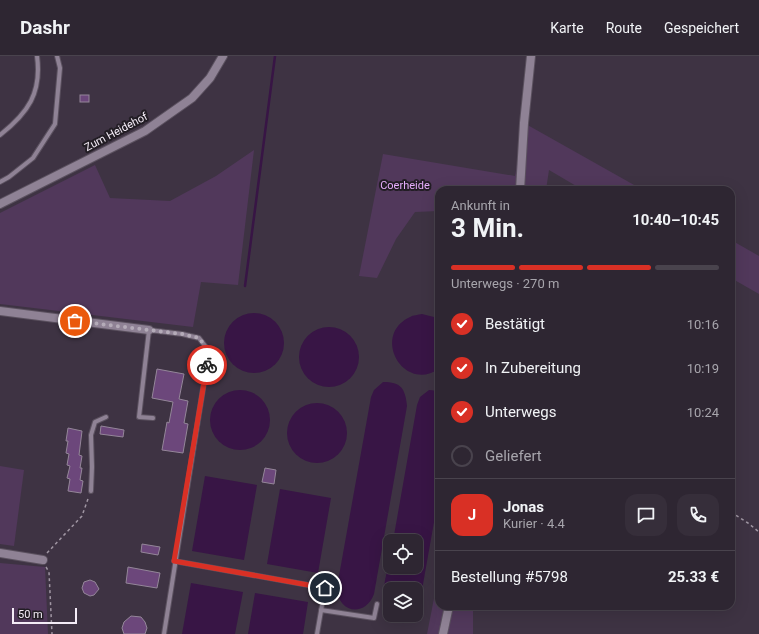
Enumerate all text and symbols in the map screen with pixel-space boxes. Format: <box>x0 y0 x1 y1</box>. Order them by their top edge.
text: Dashr <box>20 16 70 39</box>
text: Karte <box>550 20 584 36</box>
text: Route <box>606 20 642 36</box>
text: Gespeichert <box>664 20 739 36</box>
street label: Zum Heidehof <box>82 110 150 154</box>
park label: Coerheide <box>380 179 430 192</box>
text: Ankunft in <box>451 198 510 213</box>
text: 10:40–10:45 <box>632 211 719 229</box>
text: 3 Min. <box>451 213 524 243</box>
text: Unterwegs · 270 m <box>451 276 559 291</box>
pin <box>58 304 92 338</box>
icon: bag <box>64 310 86 332</box>
icon: check <box>451 313 473 335</box>
text: Bestätigt <box>485 315 545 333</box>
text: 10:16 <box>687 317 719 332</box>
courier <box>187 345 227 385</box>
icon: bike <box>196 354 218 376</box>
icon: check <box>451 357 473 379</box>
text: In Zubereitung <box>485 359 581 377</box>
text: 10:19 <box>687 361 719 376</box>
icon: check <box>451 401 473 423</box>
text: Unterwegs <box>485 403 556 421</box>
text: 10:24 <box>687 405 719 420</box>
text: Geliefert <box>485 447 542 465</box>
button: chat <box>625 494 667 536</box>
button: phone <box>677 494 719 536</box>
text: Jonas <box>503 498 544 516</box>
text: J <box>468 506 476 524</box>
text: Kurier · 4.4 <box>503 516 565 531</box>
map controls <box>383 534 423 622</box>
button: locate <box>383 534 423 574</box>
text: Bestellung #5798 <box>451 568 568 586</box>
text: 25.33 € <box>668 568 719 586</box>
pin <box>308 571 342 605</box>
icon: home <box>314 577 336 599</box>
button: layers <box>383 582 423 622</box>
scale bar <box>12 606 77 625</box>
text: 50 m <box>18 608 43 621</box>

